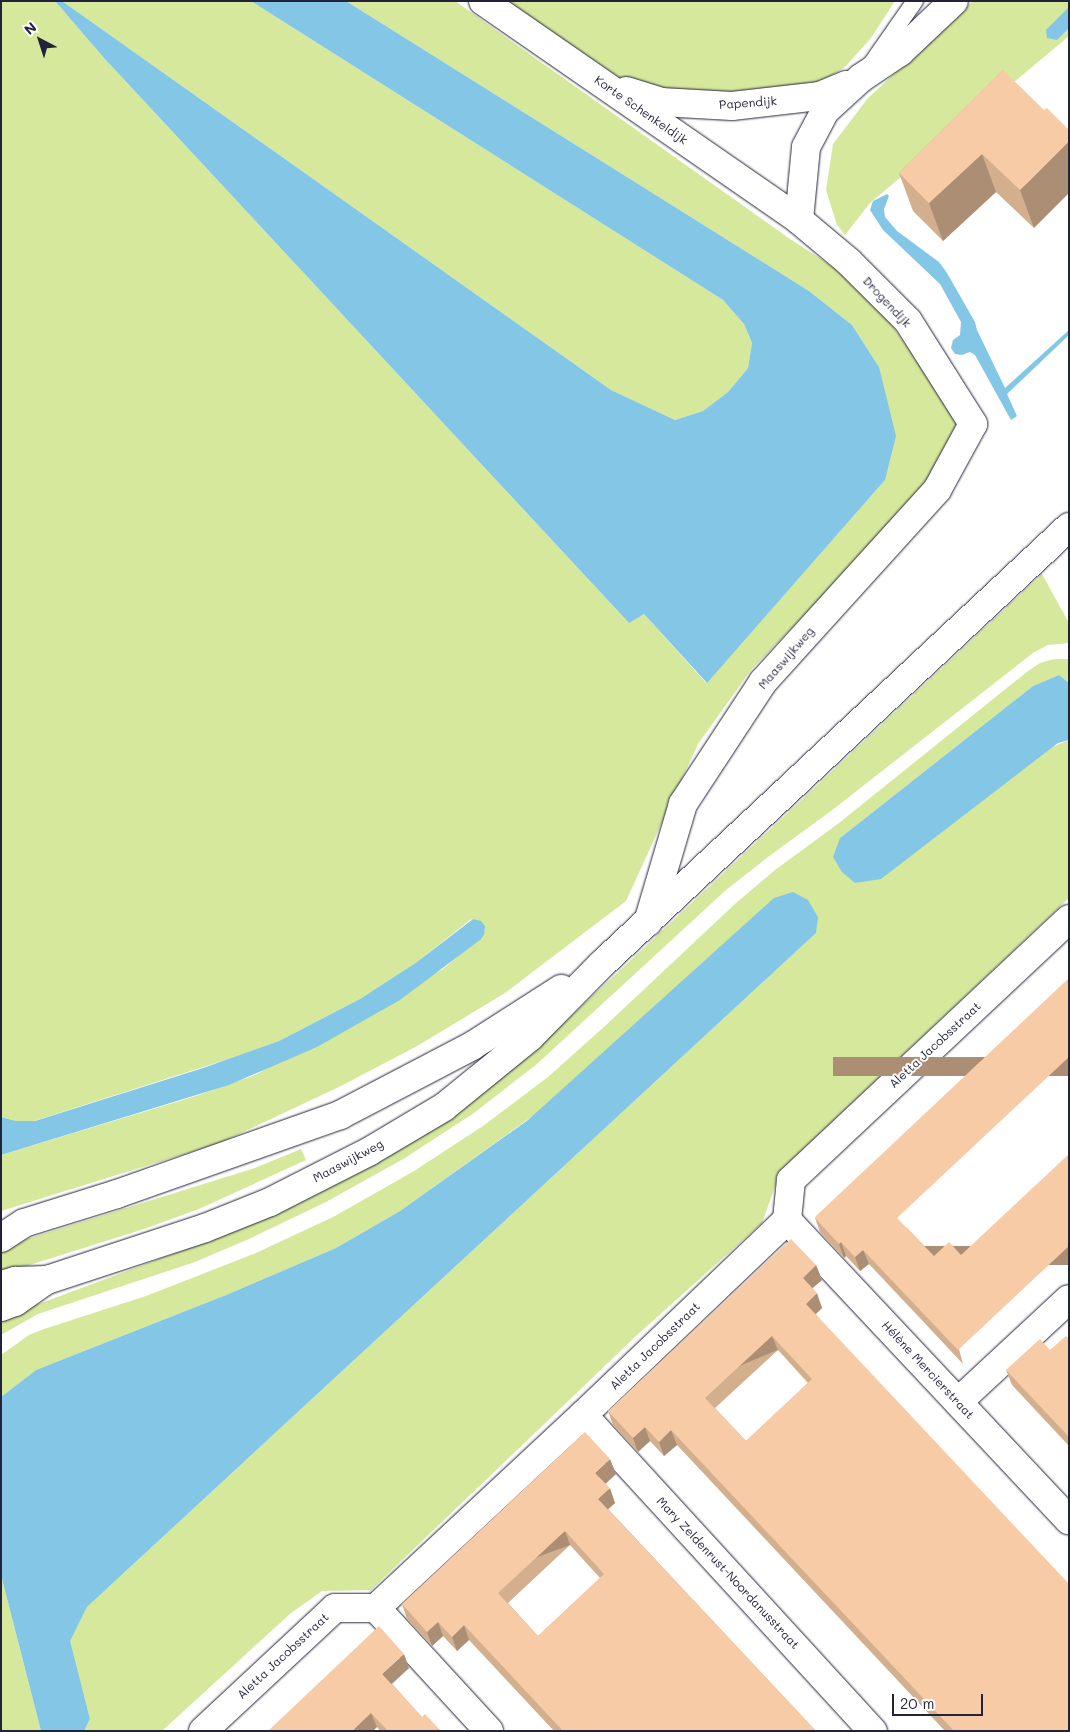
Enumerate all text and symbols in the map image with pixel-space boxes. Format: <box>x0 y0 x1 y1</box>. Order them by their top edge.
north arrow <box>15 15 65 65</box>
text: N <box>20 17 40 39</box>
street label: Korte Schenkeldijk <box>592 73 690 147</box>
street label: Papendijk <box>719 94 777 112</box>
street label: Drogendijk <box>860 274 914 330</box>
street label: Maaswijkweg <box>755 624 817 692</box>
street label: Aletta Jacobsstraat <box>886 999 984 1091</box>
street label: Maaswijkweg <box>310 1136 386 1186</box>
street label: Aletta Jacobsstraat <box>607 1299 703 1393</box>
street label: Hélène Mercierstraat <box>879 1318 977 1422</box>
street label: Mary Zeldenrust-Noordanusstraat <box>654 1494 802 1652</box>
street label: Aletta Jacobsstraat <box>234 1610 332 1702</box>
scale bar <box>895 1684 986 1716</box>
text: 20 m <box>900 1693 934 1713</box>

